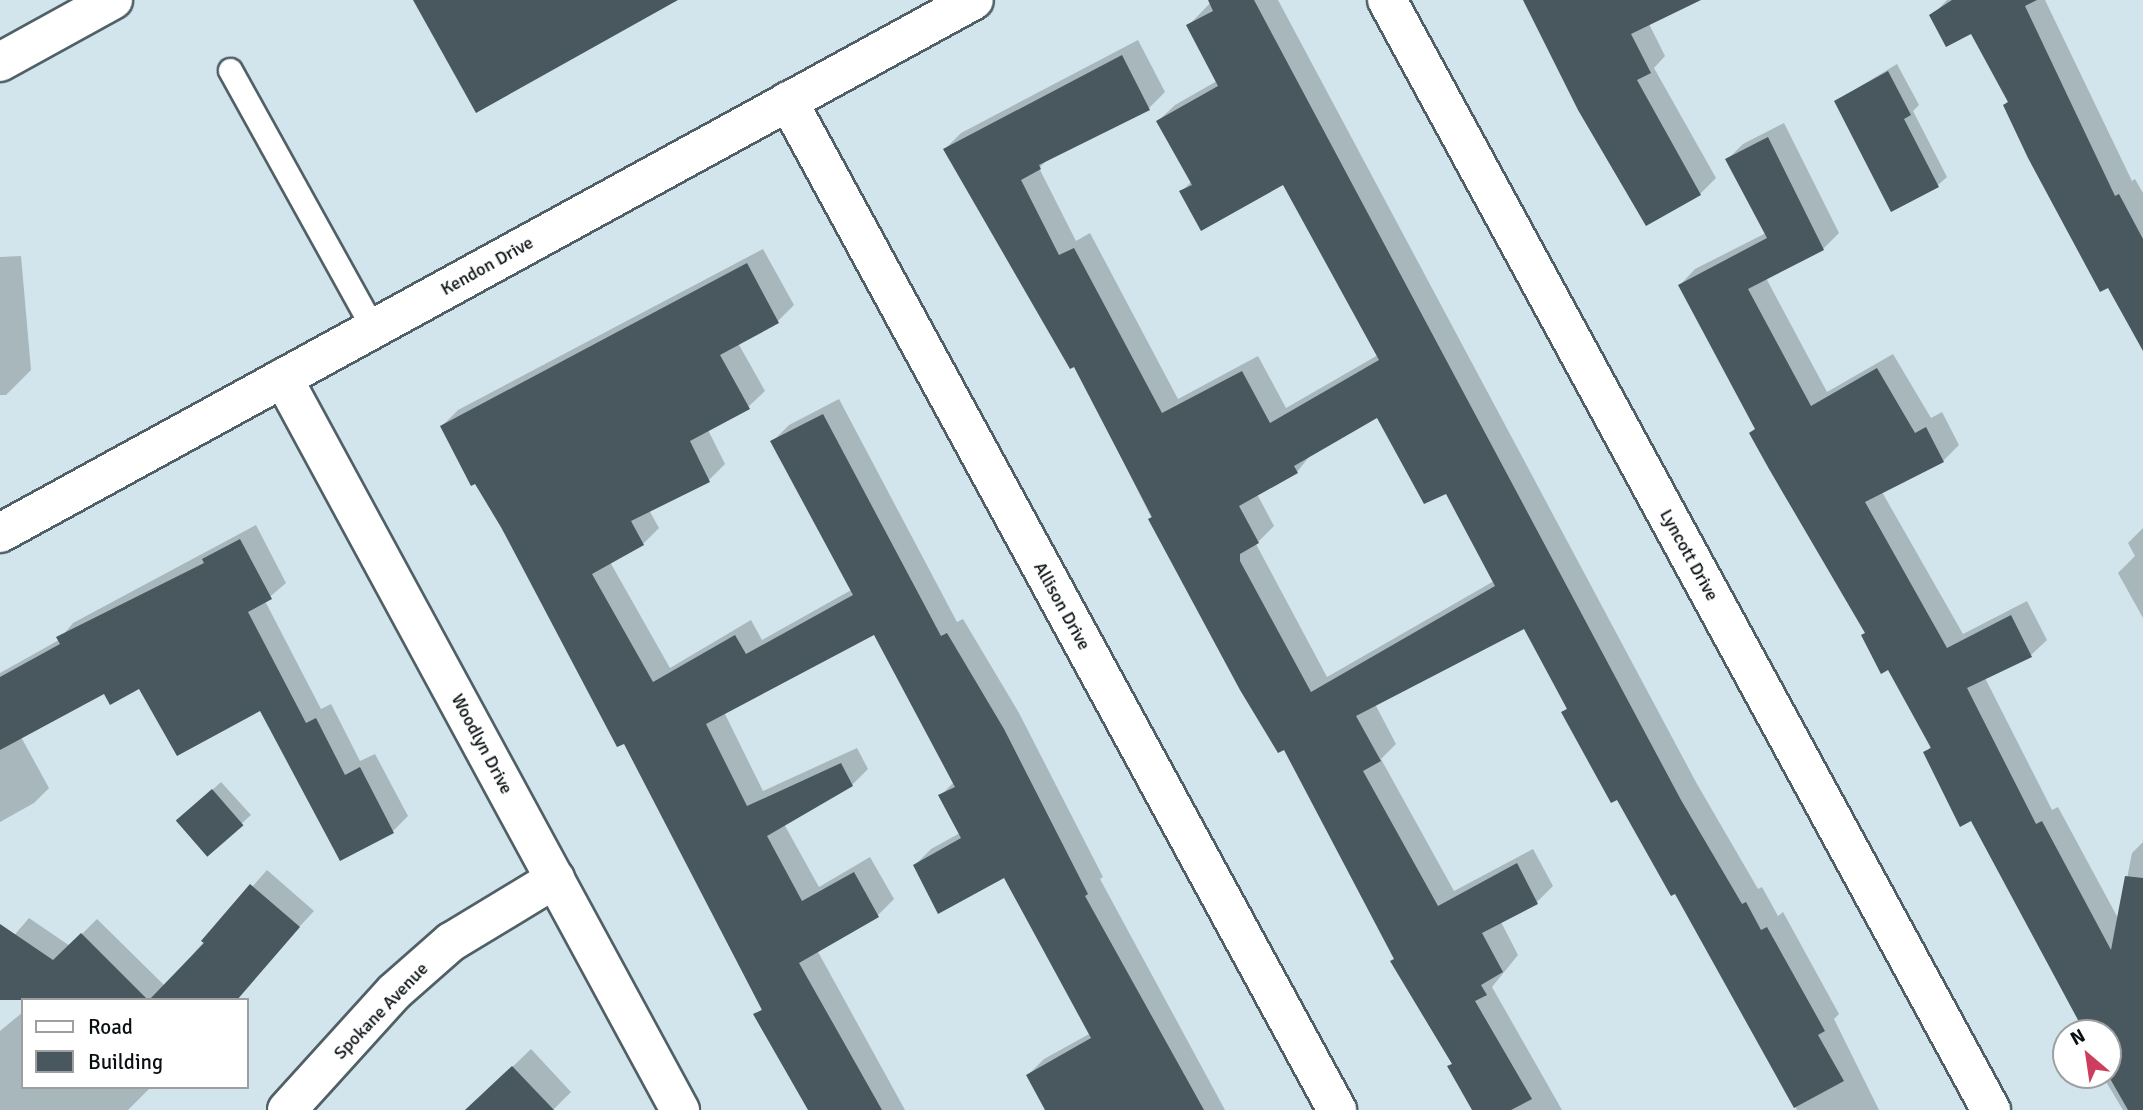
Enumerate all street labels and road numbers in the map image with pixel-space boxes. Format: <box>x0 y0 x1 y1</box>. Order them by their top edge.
street label: Kendon Drive <box>437 232 537 300</box>
street label: Lyncott Drive <box>1655 506 1723 604</box>
street label: Allison Drive <box>1029 558 1095 654</box>
street label: Woodlyn Drive <box>447 690 517 798</box>
street label: Spokane Avenue <box>329 958 433 1064</box>

